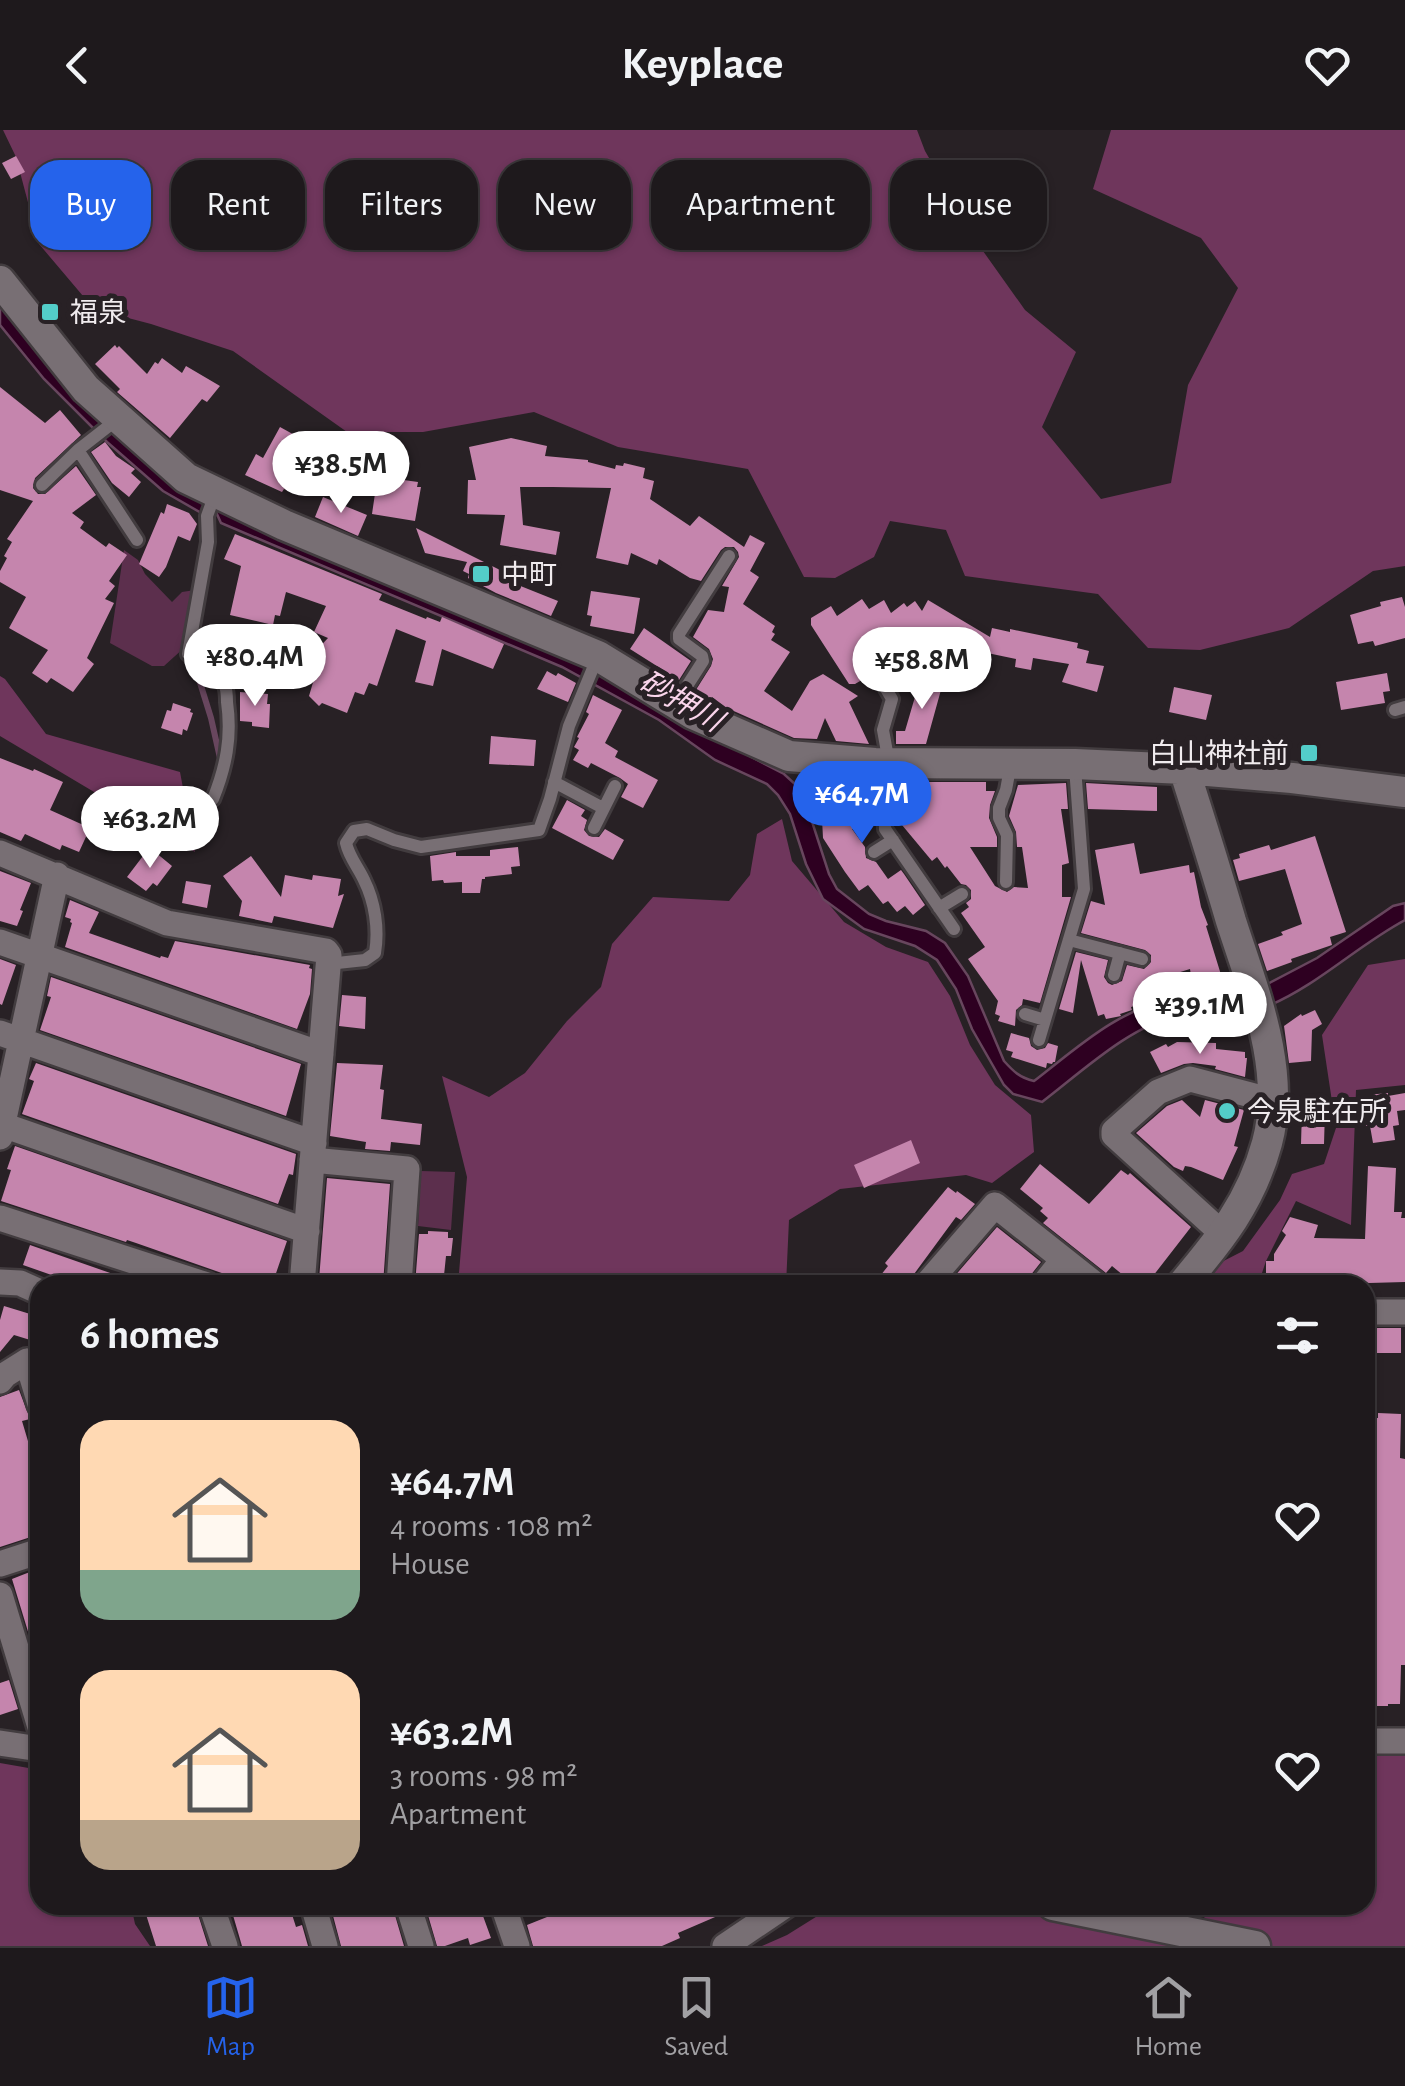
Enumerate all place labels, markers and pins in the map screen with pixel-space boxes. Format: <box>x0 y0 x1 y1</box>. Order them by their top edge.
place label: 福泉 <box>70 298 126 328</box>
marker: 福泉 <box>39 301 61 323</box>
pin: ¥38.5M <box>260 431 422 516</box>
place label: 中町 <box>501 560 557 590</box>
marker: 中町 <box>470 563 492 585</box>
pin: ¥80.4M <box>174 624 336 709</box>
pin: ¥58.8M <box>841 627 1003 712</box>
place label: 白山神社前 <box>1149 739 1289 769</box>
marker: 白山神社前 <box>1298 742 1320 764</box>
pin: ¥64.7M <box>781 761 943 846</box>
pin: ¥63.2M <box>69 786 231 871</box>
pin: ¥39.1M <box>1119 972 1281 1057</box>
place label: 今泉駐在所 <box>1247 1097 1387 1127</box>
marker: 今泉駐在所 <box>1216 1100 1238 1122</box>

